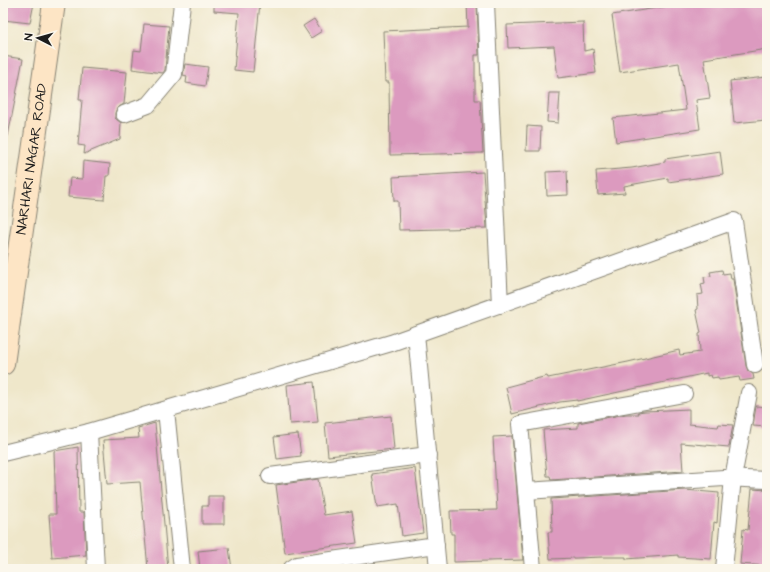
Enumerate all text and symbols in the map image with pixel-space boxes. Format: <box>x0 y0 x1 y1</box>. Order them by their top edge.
north arrow <box>18 18 58 58</box>
text: N <box>21 33 36 41</box>
street label: NARHARI NAGAR ROAD <box>11 82 53 236</box>

